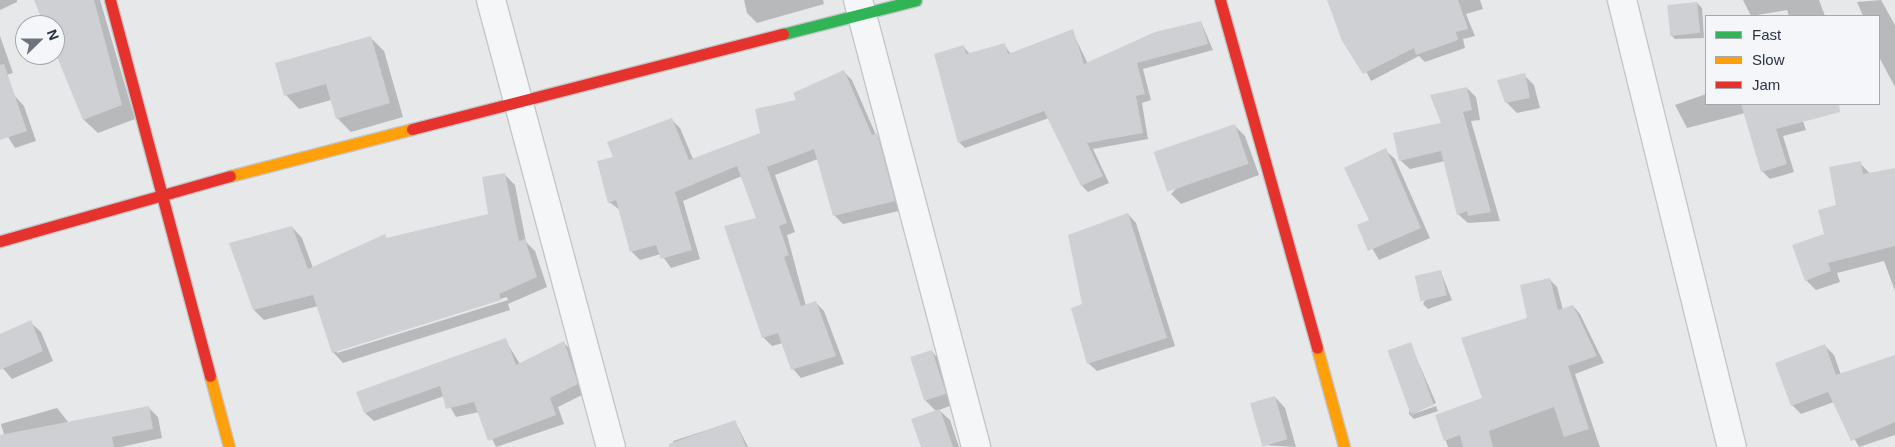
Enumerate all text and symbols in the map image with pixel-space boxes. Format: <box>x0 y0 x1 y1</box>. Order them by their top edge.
north arrow <box>15 15 65 65</box>
legend <box>1705 15 1880 105</box>
text: Fast <box>1752 26 1781 43</box>
text: N <box>44 27 62 42</box>
text: Slow <box>1752 51 1785 68</box>
text: Jam <box>1752 76 1780 93</box>

